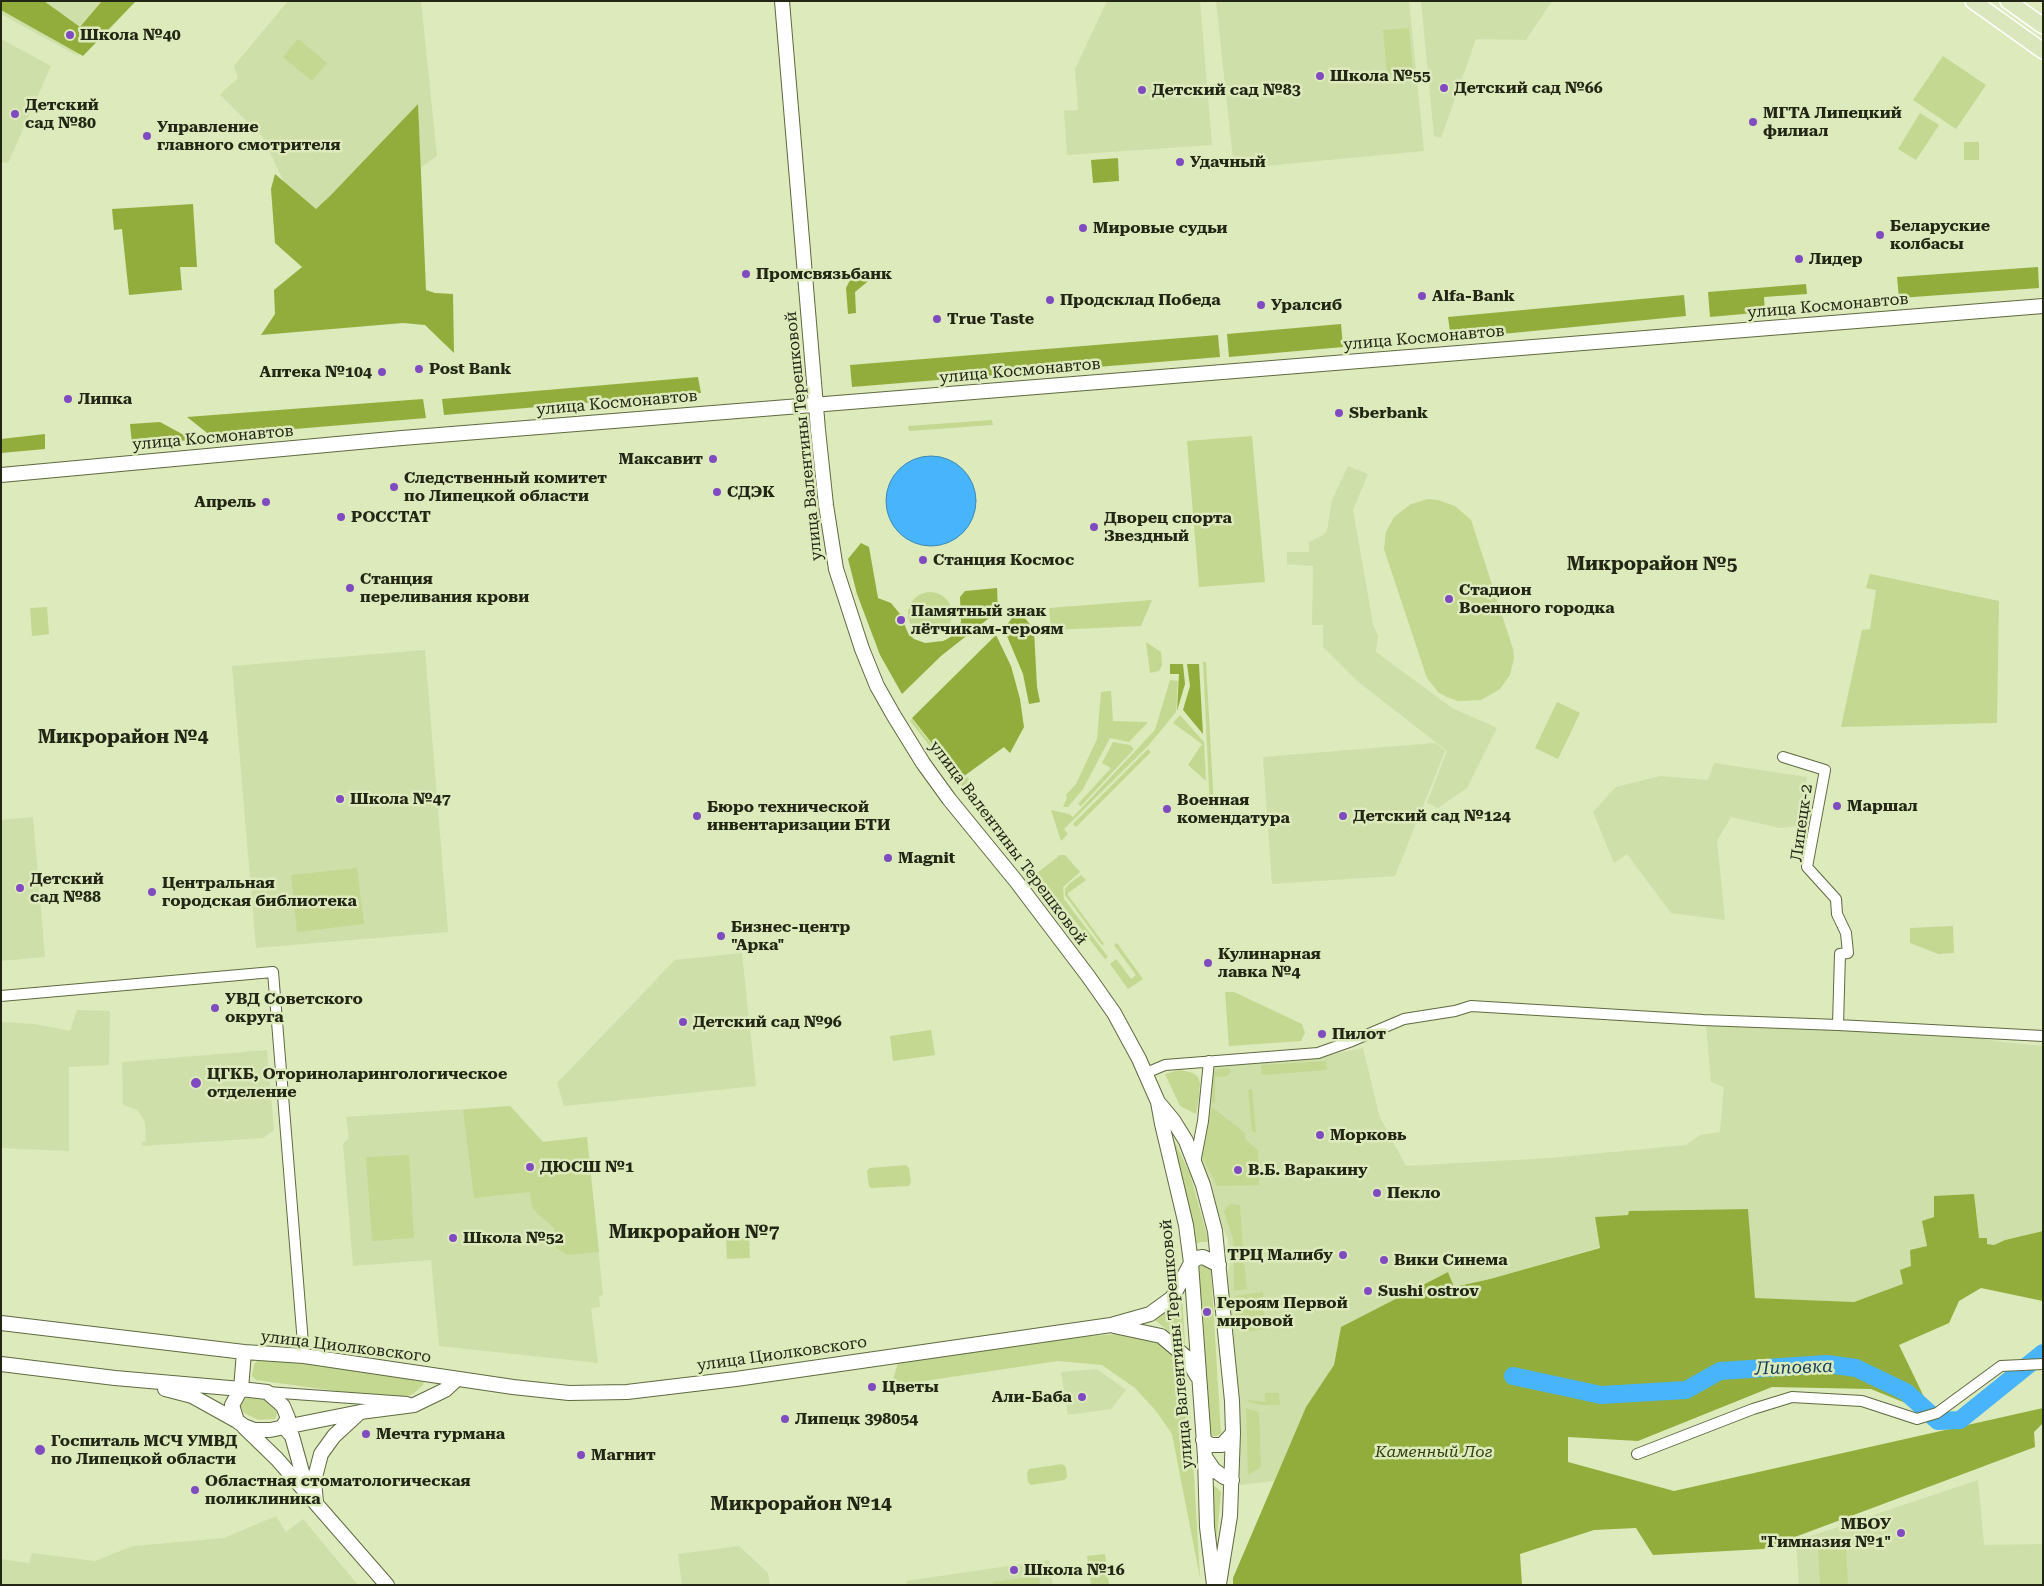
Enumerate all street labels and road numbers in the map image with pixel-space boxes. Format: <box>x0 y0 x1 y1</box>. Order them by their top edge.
street label: улица Космонавтов <box>1747 289 1909 323</box>
street label: улица Валентины Терешковой <box>781 310 827 562</box>
street label: улица Космонавтов <box>1343 321 1505 355</box>
street label: улица Космонавтов <box>939 354 1101 388</box>
street label: улица Космонавтов <box>536 386 698 420</box>
street label: улица Космонавтов <box>132 421 294 455</box>
street label: улица Валентины Терешковой <box>925 737 1091 949</box>
street label: Липецк-2 <box>1787 783 1817 863</box>
street label: улица Валентины Терешковой <box>1157 1218 1197 1470</box>
street label: улица Циолковского <box>260 1327 432 1367</box>
street label: улица Циолковского <box>696 1333 868 1375</box>

